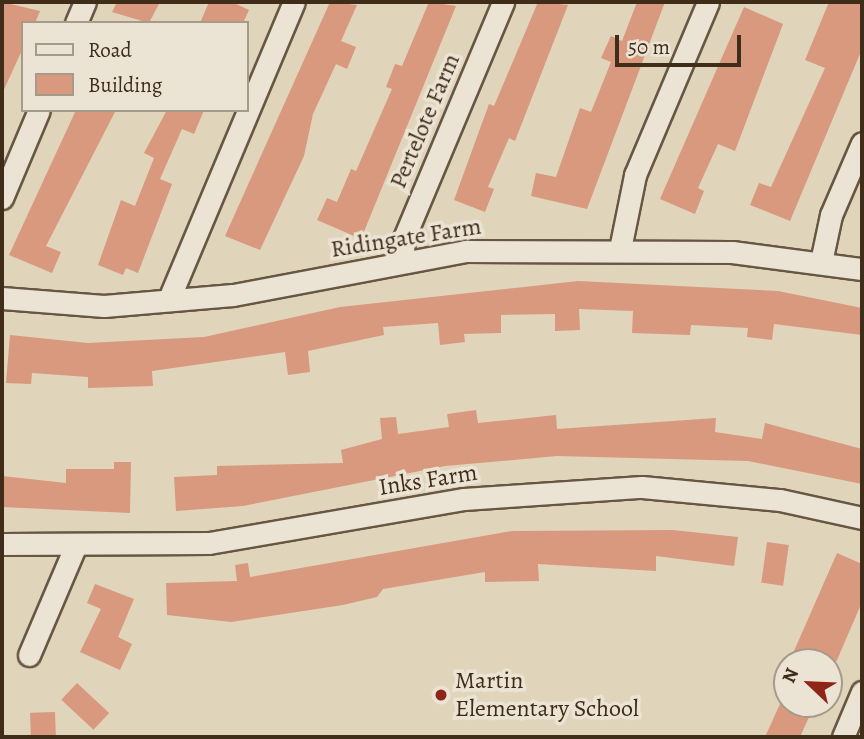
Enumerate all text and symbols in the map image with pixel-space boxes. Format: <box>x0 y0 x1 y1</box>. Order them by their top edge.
legend <box>21 21 248 112</box>
scale bar <box>619 21 745 65</box>
text: 50 m <box>628 33 670 61</box>
text: Road <box>88 36 132 64</box>
street label: Pertelote Farm <box>384 49 466 193</box>
text: Building <box>88 71 162 99</box>
street label: Ridingate Farm <box>329 212 483 264</box>
street label: Inks Farm <box>377 458 479 502</box>
north arrow <box>773 648 843 718</box>
text: N <box>776 664 805 687</box>
place label: Martin Elementary School <box>455 667 639 723</box>
marker: Martin Elementary School <box>433 687 449 703</box>

